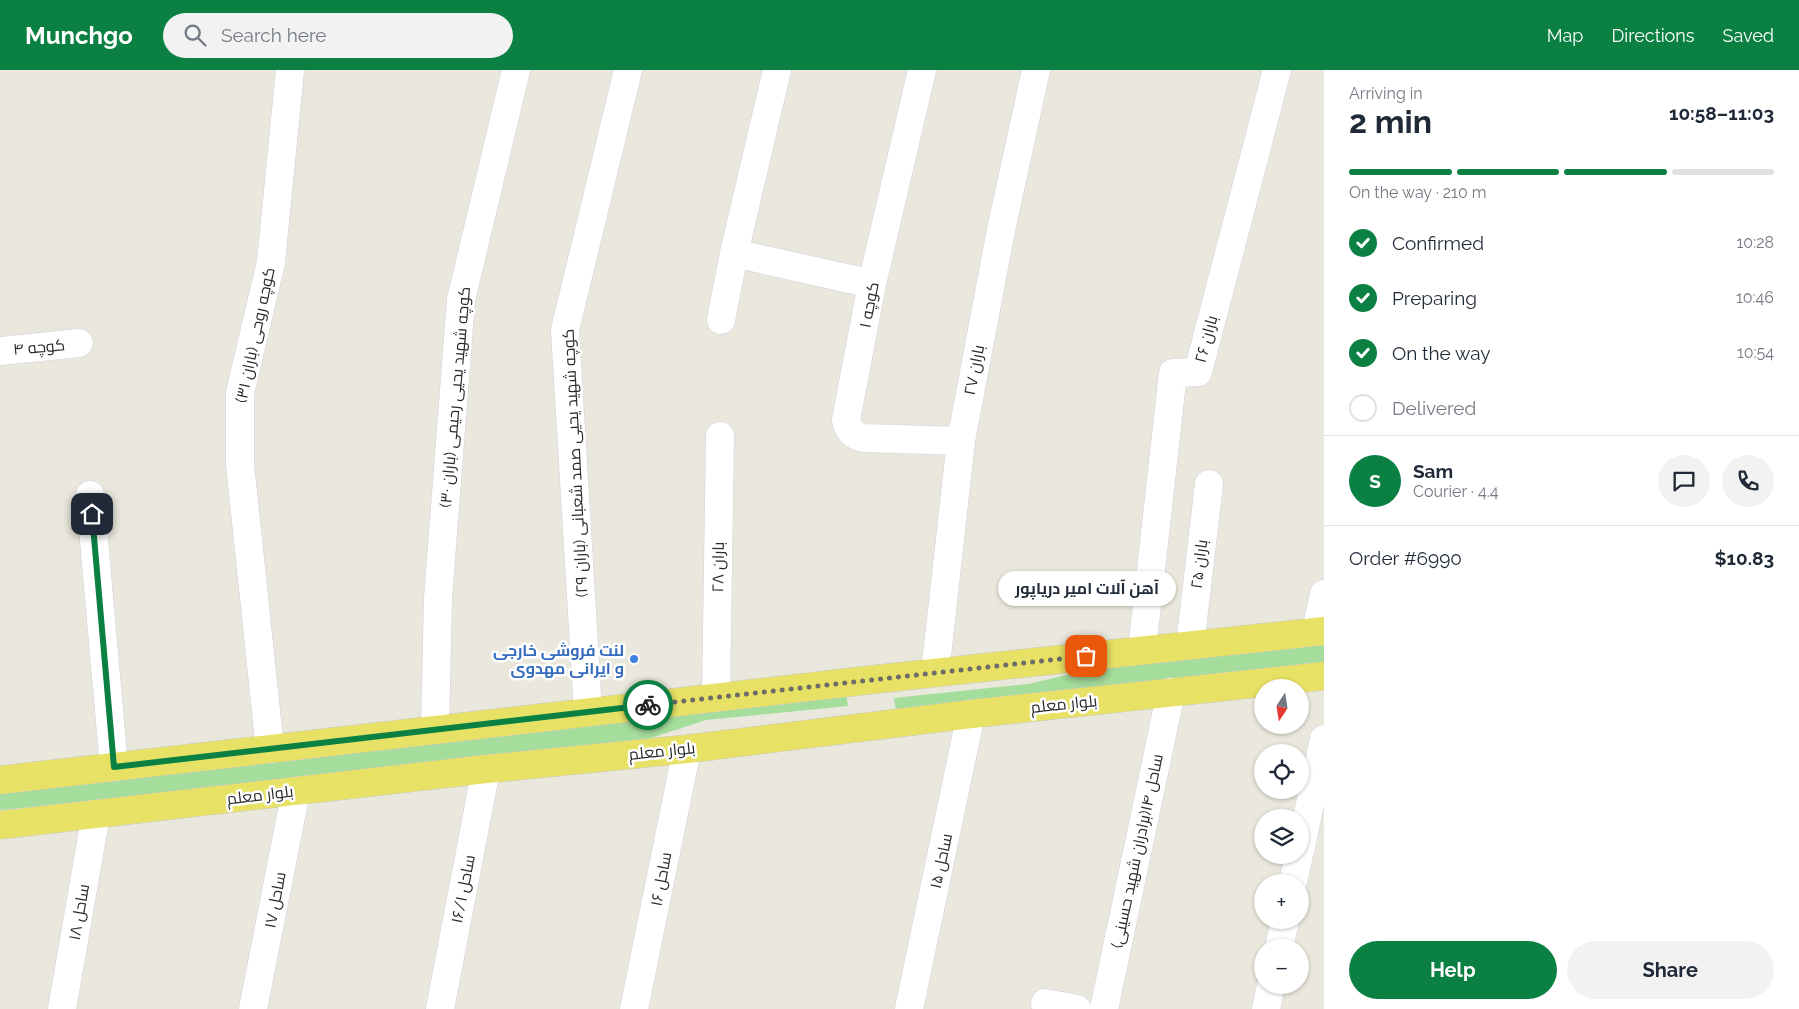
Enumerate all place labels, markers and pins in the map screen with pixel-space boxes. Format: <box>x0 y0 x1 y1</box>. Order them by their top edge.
pin <box>71 493 113 535</box>
callout: آهن آلات امیر دریاپور <box>997 571 1175 606</box>
pin <box>1065 635 1107 677</box>
place label: لنت فروشی خارجی و ایرانی مهدوی <box>493 641 624 678</box>
marker: لنت فروشی خارجی و ایرانی مهدوی <box>628 653 640 665</box>

